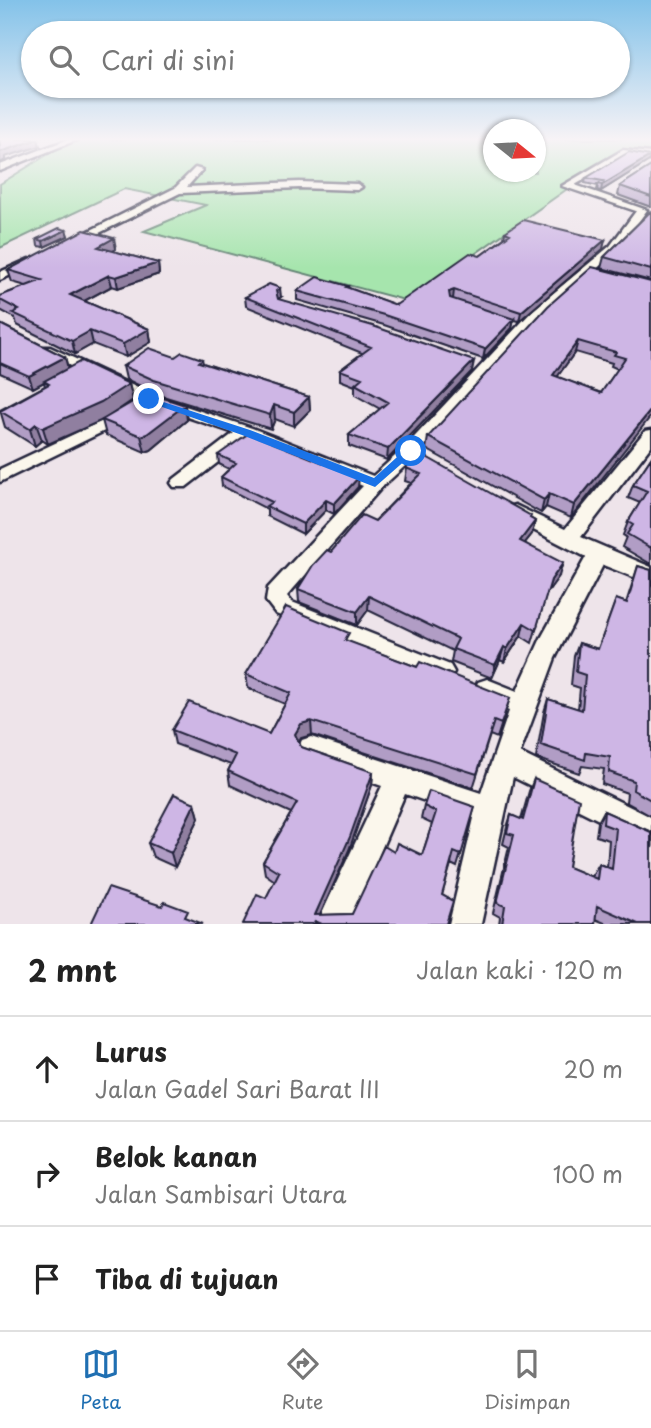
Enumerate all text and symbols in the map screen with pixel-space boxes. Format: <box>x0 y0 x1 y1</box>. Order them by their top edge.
search box <box>21 21 630 98</box>
text: Cari di sini <box>101 40 235 79</box>
icon: search <box>45 41 83 79</box>
north arrow <box>483 119 546 182</box>
route end <box>133 383 164 414</box>
route start <box>395 435 426 466</box>
text: 2 mnt <box>28 947 117 992</box>
text: Jalan kaki · 120 m <box>416 952 623 987</box>
text: Lurus <box>95 1032 167 1071</box>
icon: ahead <box>28 1050 66 1088</box>
text: 20 m <box>564 1051 623 1086</box>
text: Jalan Gadel Sari Barat III <box>95 1071 380 1106</box>
text: Belok kanan <box>95 1137 257 1176</box>
icon: right <box>28 1155 66 1193</box>
text: 100 m <box>553 1156 623 1191</box>
text: Jalan Sambisari Utara <box>95 1176 347 1211</box>
text: Tiba di tujuan <box>95 1259 279 1298</box>
icon: arrive <box>28 1260 66 1298</box>
tab: Peta <box>80 1345 121 1415</box>
tab: Rute <box>282 1345 323 1415</box>
tab: Disimpan <box>484 1345 571 1415</box>

